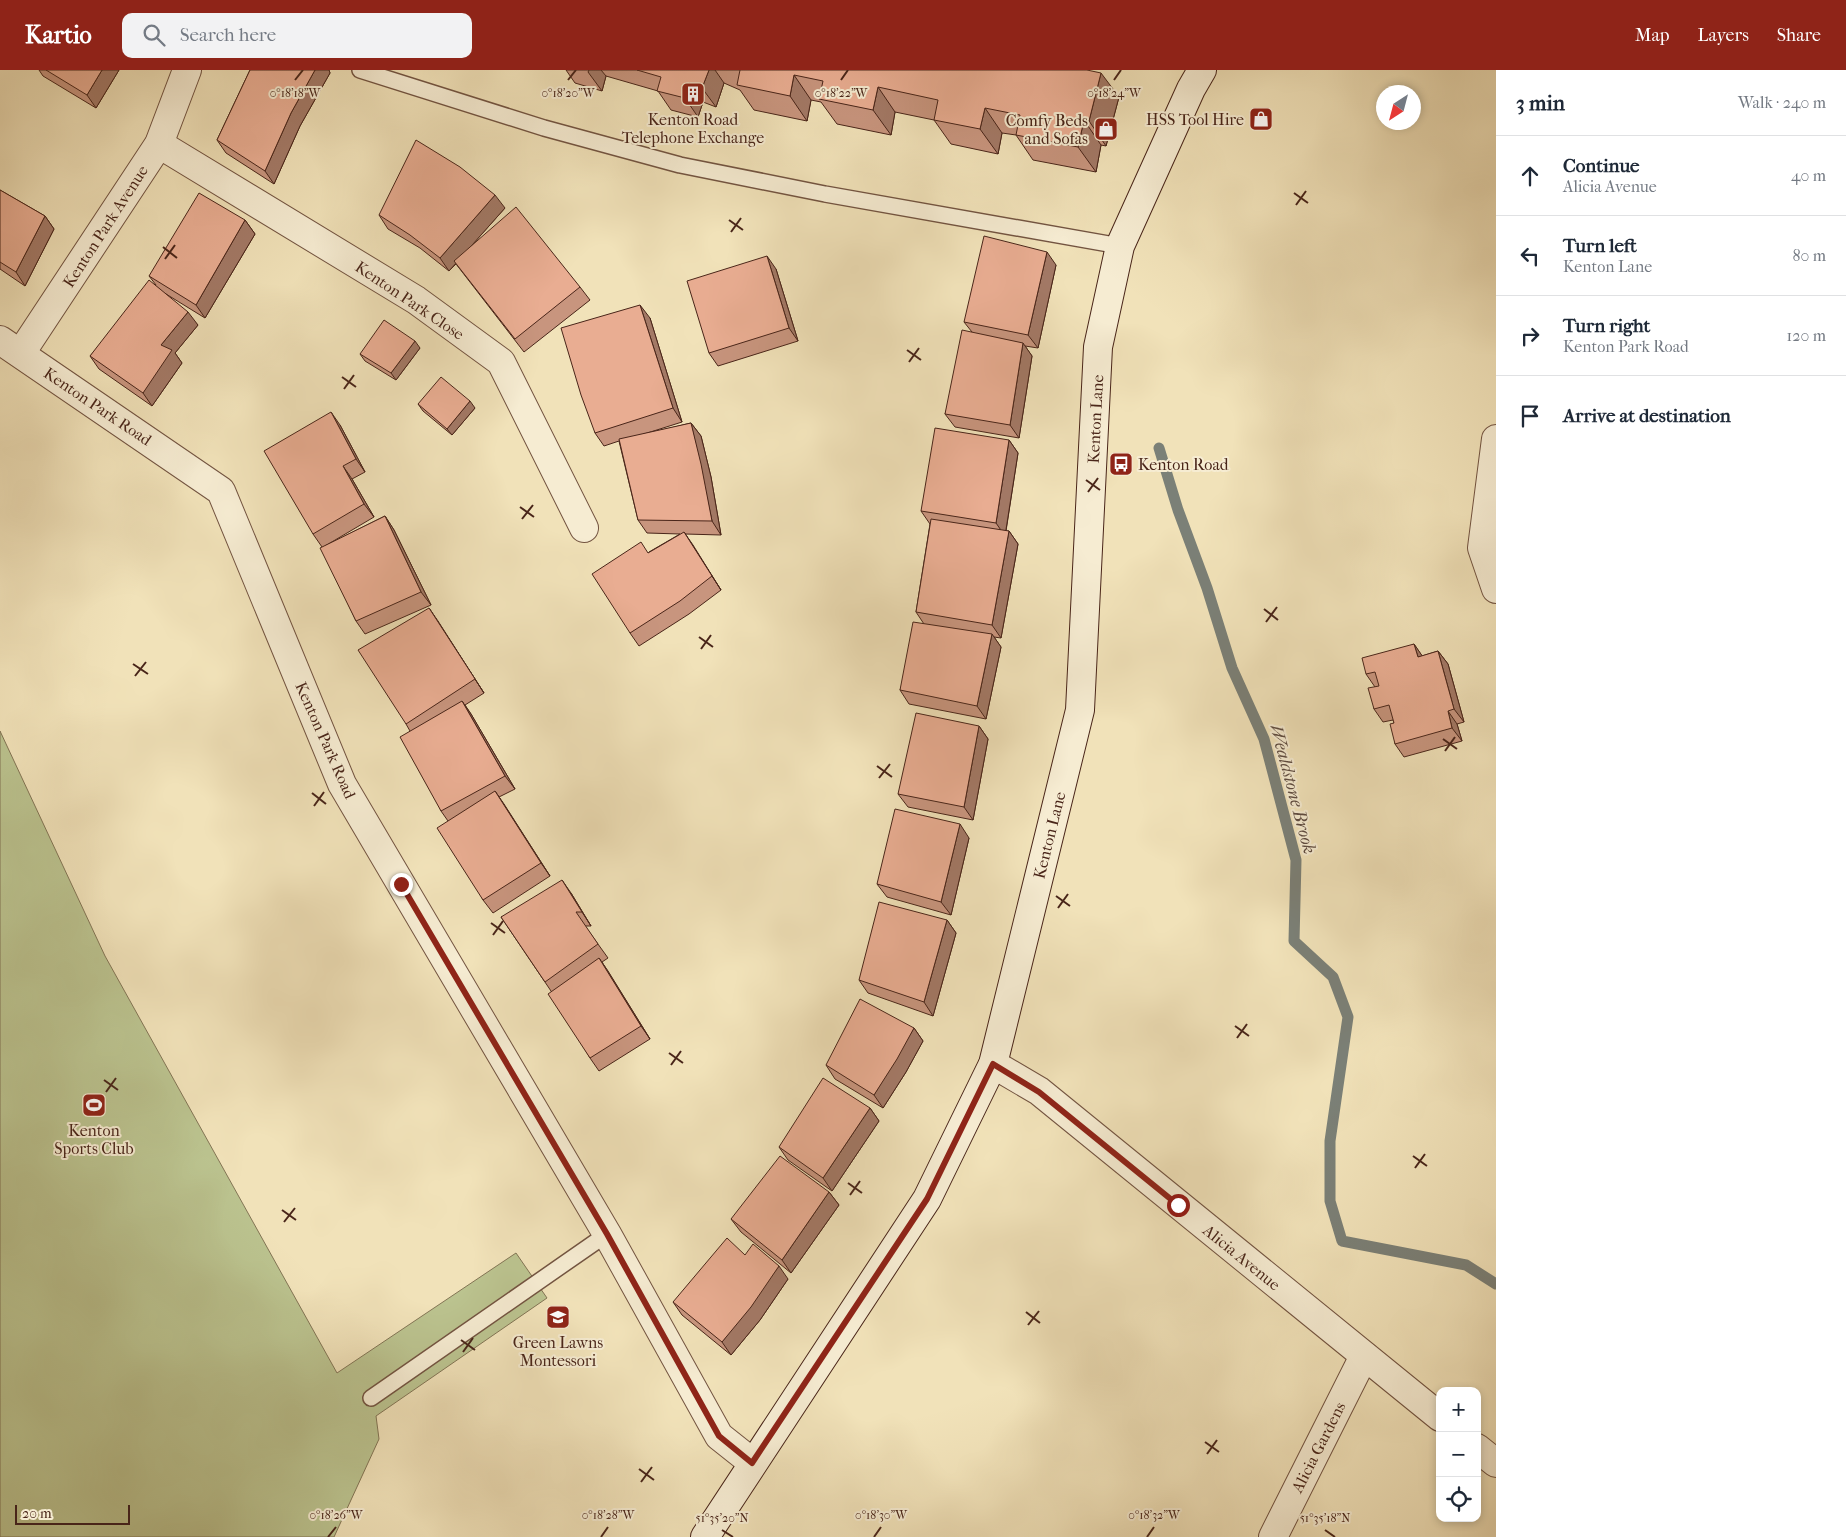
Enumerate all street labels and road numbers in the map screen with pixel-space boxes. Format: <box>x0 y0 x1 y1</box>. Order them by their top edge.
street label: Kenton Park Avenue <box>59 162 152 291</box>
street label: Kenton Park Close <box>352 257 468 344</box>
street label: Kenton Park Road <box>40 363 155 450</box>
street label: Kenton Lane <box>1084 374 1107 464</box>
street label: Kenton Park Road <box>291 679 360 802</box>
street label: Kenton Lane <box>1029 790 1070 881</box>
street label: Alicia Avenue <box>1199 1220 1284 1294</box>
street label: Alicia Gardens <box>1287 1399 1349 1497</box>

